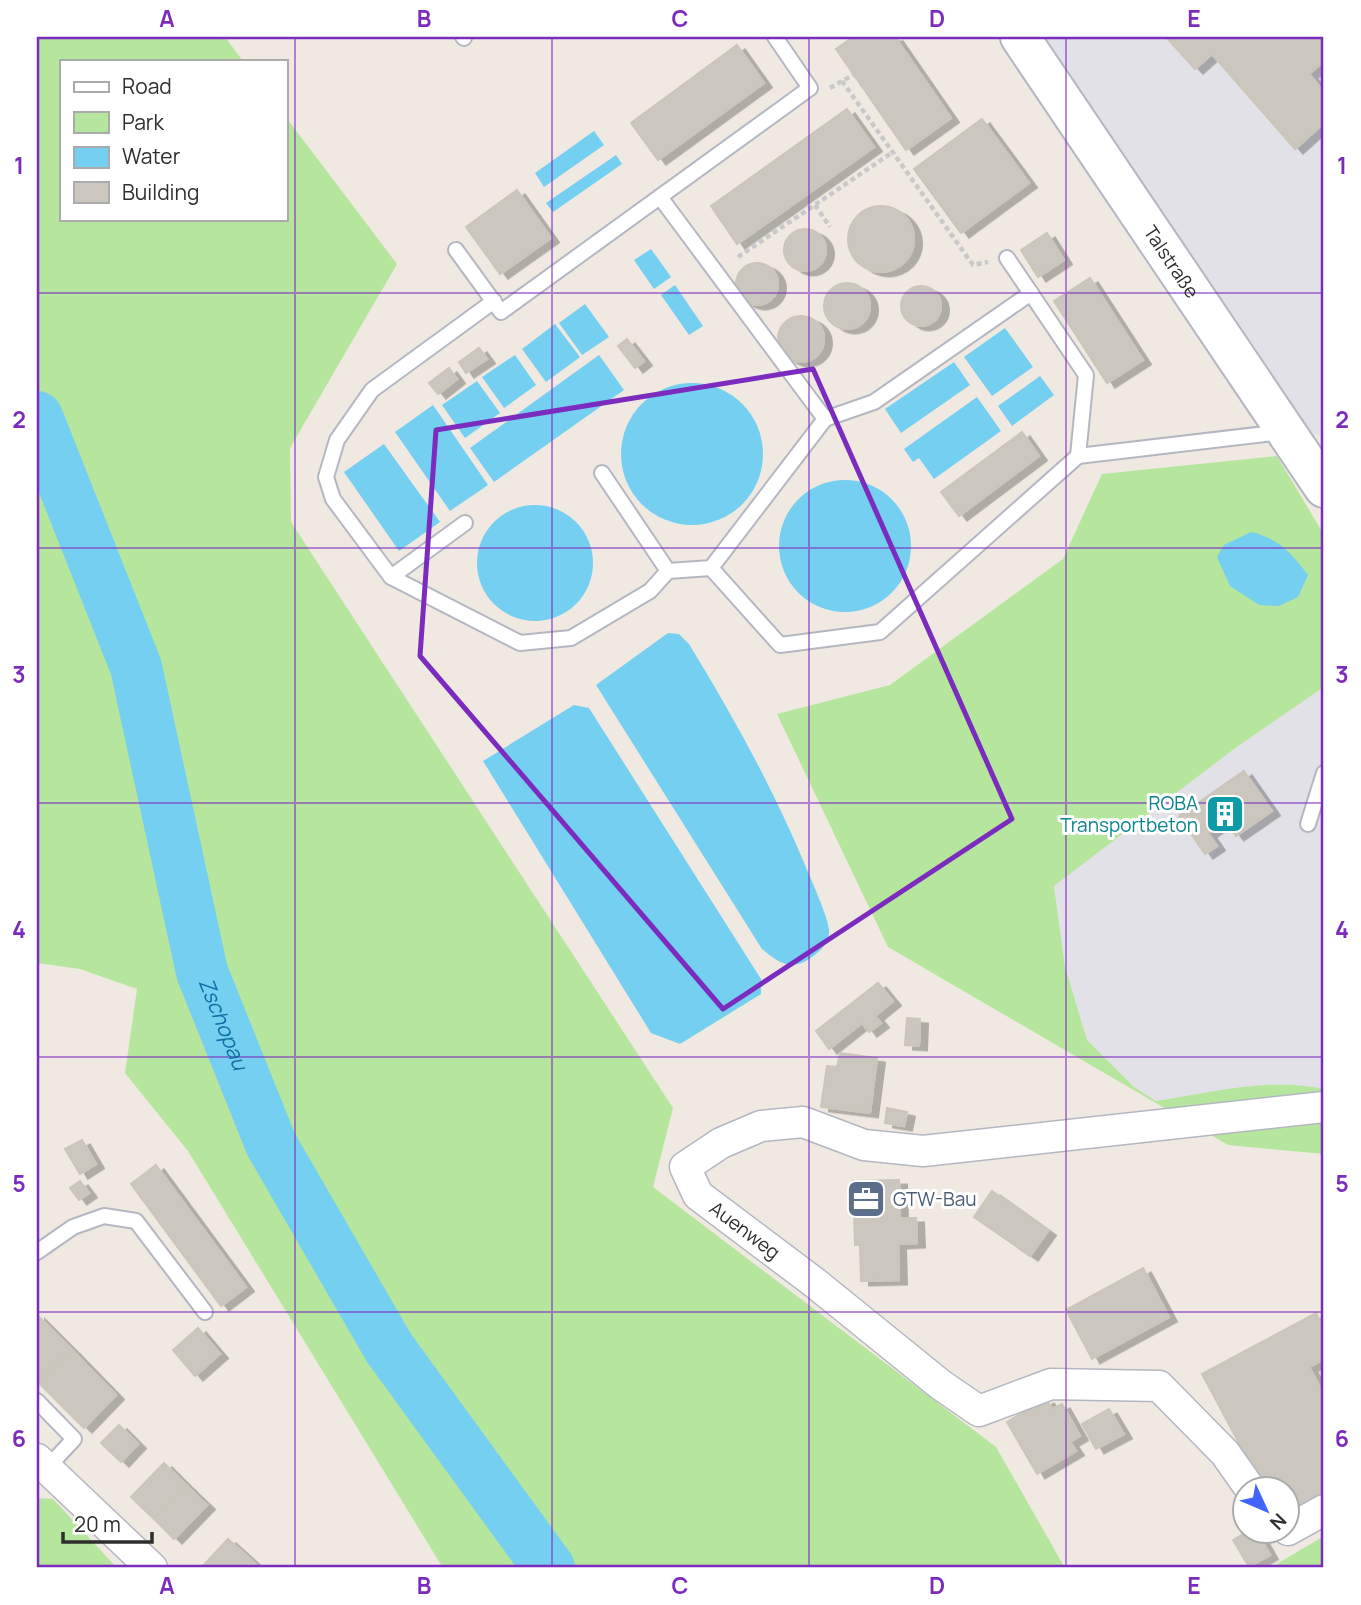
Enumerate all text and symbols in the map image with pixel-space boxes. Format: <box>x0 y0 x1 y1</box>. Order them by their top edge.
text: A <box>159 2 175 34</box>
text: B <box>417 2 431 34</box>
text: C <box>672 2 689 34</box>
text: D <box>929 2 945 34</box>
text: E <box>1187 2 1201 34</box>
legend <box>60 60 287 220</box>
text: Road <box>122 72 172 100</box>
text: Park <box>122 108 164 136</box>
text: Water <box>122 142 181 170</box>
text: 1 <box>14 149 24 181</box>
text: 1 <box>1337 149 1347 181</box>
text: Building <box>122 178 199 206</box>
street label: Talstraße <box>1138 220 1205 303</box>
text: 2 <box>12 403 26 435</box>
text: 2 <box>1335 403 1349 435</box>
text: 3 <box>12 658 26 690</box>
text: 3 <box>1335 658 1349 690</box>
place label: ROBA Transportbeton <box>1060 790 1198 838</box>
building icon: ROBA Transportbeton <box>1204 793 1246 835</box>
text: 4 <box>12 913 26 945</box>
text: 4 <box>1335 913 1349 945</box>
water label: Zschopau <box>193 973 255 1075</box>
text: 5 <box>12 1167 26 1199</box>
text: 5 <box>1335 1167 1349 1199</box>
office icon: GTW-Bau <box>845 1178 887 1220</box>
place label: GTW-Bau <box>893 1186 977 1212</box>
street label: Auenweg <box>704 1195 786 1265</box>
text: 6 <box>12 1422 26 1454</box>
text: 6 <box>1335 1422 1349 1454</box>
north arrow <box>1232 1476 1302 1546</box>
scale bar <box>63 1500 152 1544</box>
text: N <box>1264 1508 1292 1536</box>
text: 20 m <box>74 1510 121 1538</box>
text: A <box>159 1569 175 1601</box>
text: B <box>417 1569 431 1601</box>
text: C <box>672 1569 689 1601</box>
text: D <box>929 1569 945 1601</box>
text: E <box>1187 1569 1201 1601</box>

